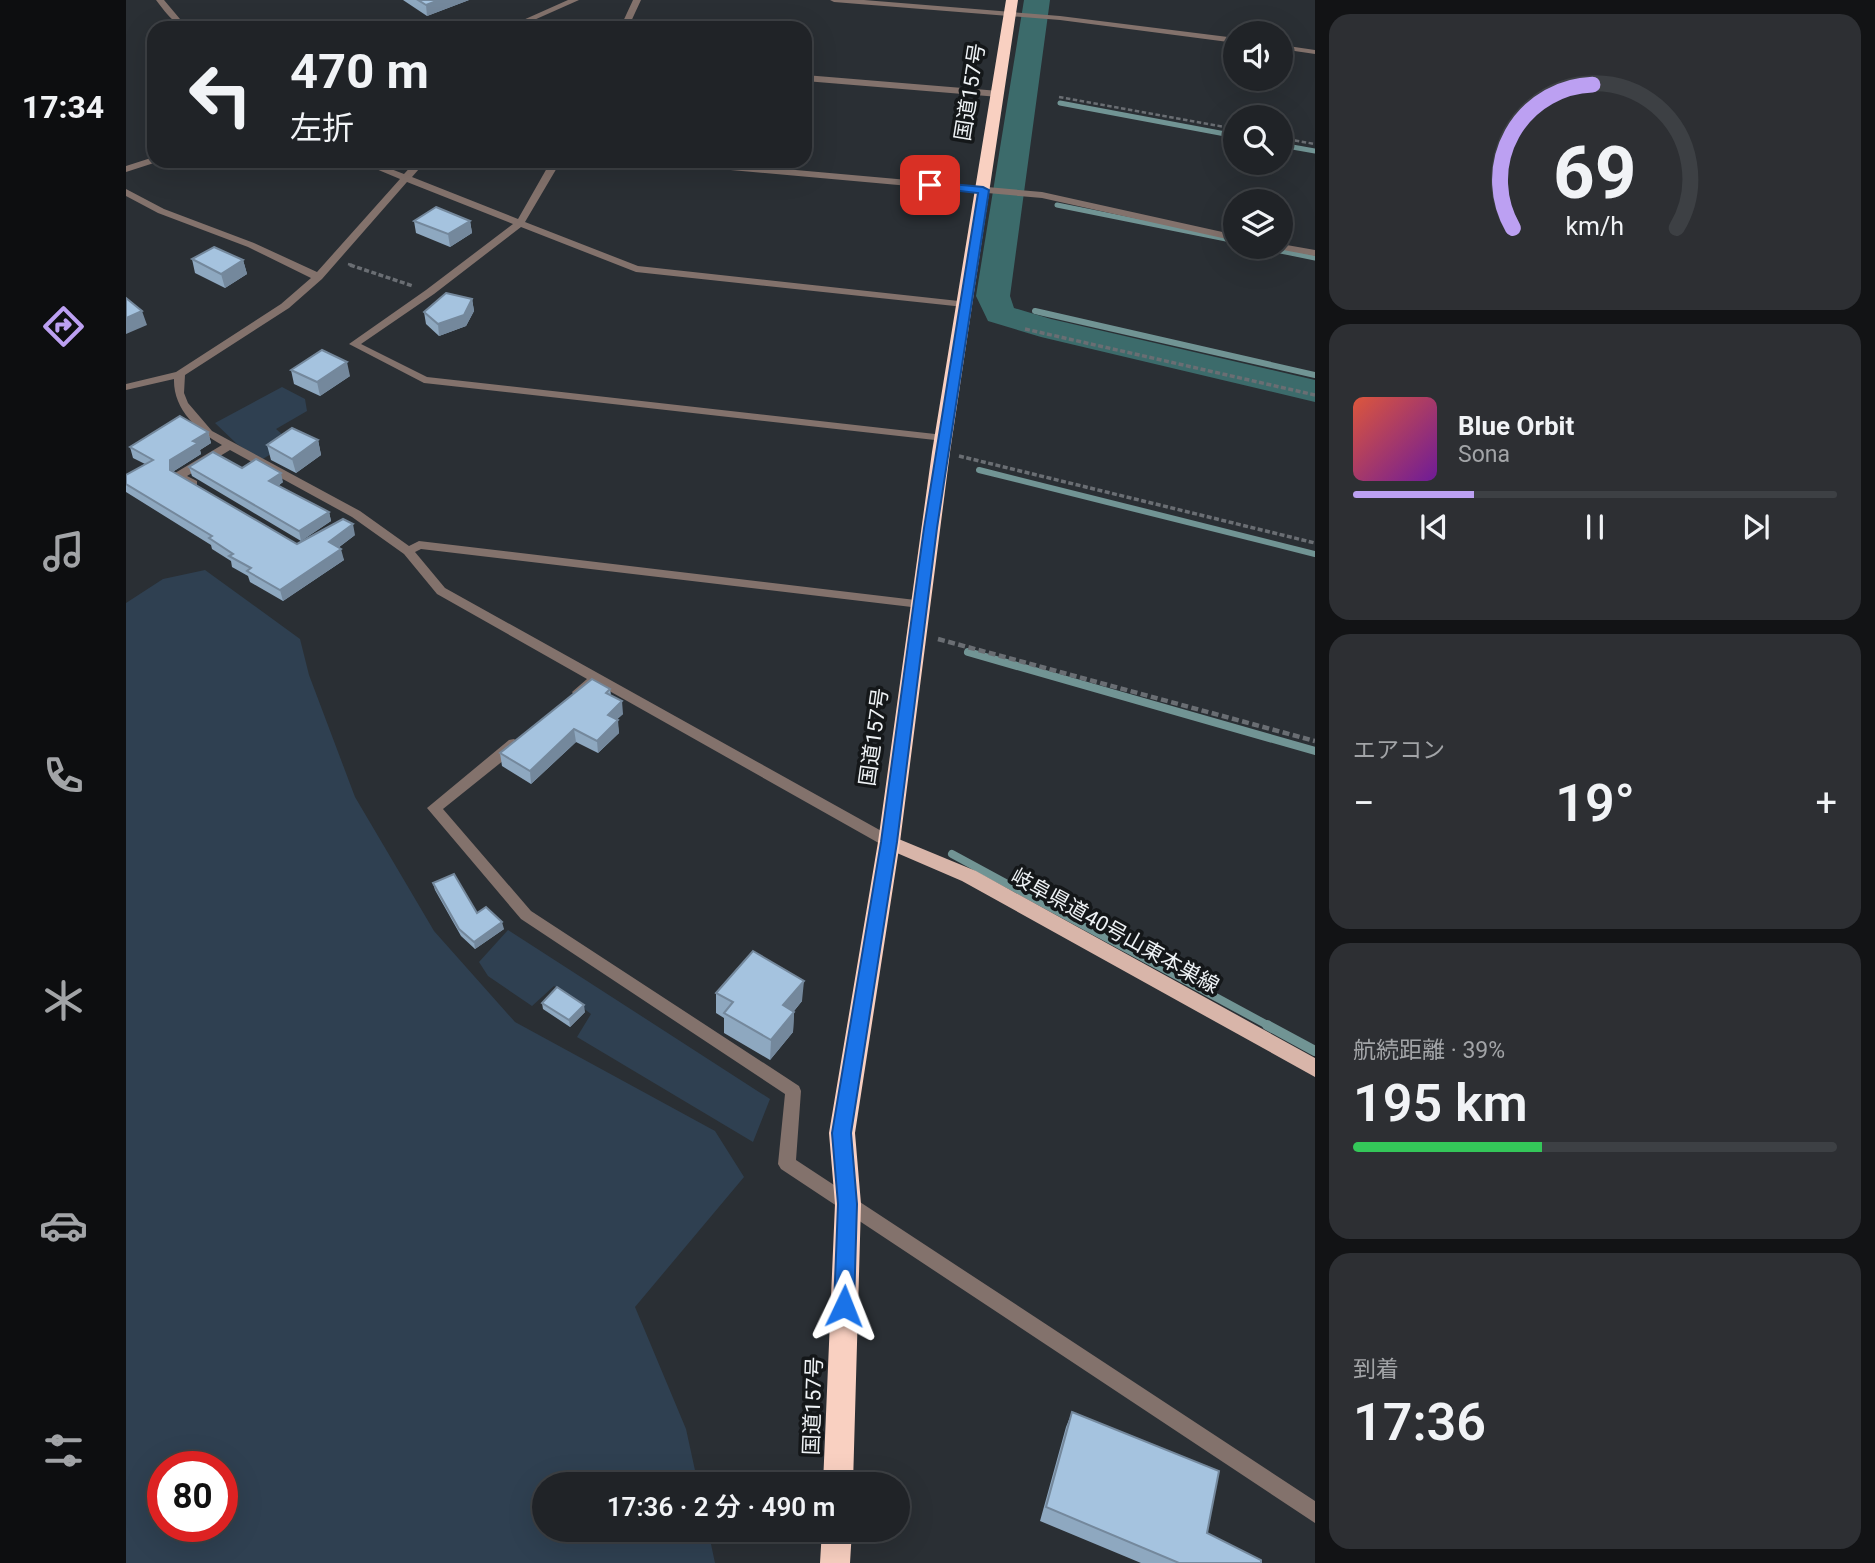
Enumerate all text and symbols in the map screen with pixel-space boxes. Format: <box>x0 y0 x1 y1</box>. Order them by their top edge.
map controls <box>1223 21 1293 259</box>
button: sound <box>1223 21 1293 91</box>
street label: 国道157号 <box>950 42 990 142</box>
text: 470 m <box>290 43 429 100</box>
icon: left <box>175 49 266 140</box>
text: 17:34 <box>22 88 104 126</box>
button: search <box>1223 105 1293 175</box>
text: 左折 <box>290 109 354 147</box>
text: 69 <box>1553 130 1637 216</box>
pin <box>900 155 960 215</box>
icon: arrive <box>911 166 949 204</box>
button: layers <box>1223 189 1293 259</box>
text: km/h <box>1566 212 1624 241</box>
icon: directions <box>39 302 88 351</box>
text: Blue Orbit <box>1458 411 1574 441</box>
text: Sona <box>1458 441 1510 468</box>
icon: previous <box>1415 508 1453 546</box>
icon: pause <box>1576 508 1614 546</box>
icon: next <box>1737 508 1775 546</box>
icon: music <box>39 527 88 576</box>
street label: 国道157号 <box>855 687 893 787</box>
text: エアコン <box>1353 737 1445 764</box>
icon: phone <box>39 751 88 800</box>
text: 19° <box>1555 773 1635 834</box>
text: − <box>1353 781 1375 825</box>
text: + <box>1815 781 1837 825</box>
street label: 岐阜県道40号山東本巣線 <box>1007 864 1223 998</box>
icon: climate <box>39 976 88 1025</box>
text: 航続距離 · 39% <box>1353 1037 1505 1064</box>
text: 195 km <box>1353 1073 1528 1134</box>
icon: car <box>39 1201 88 1250</box>
position arrow <box>807 1269 881 1343</box>
street label: 国道157号 <box>799 1356 827 1456</box>
text: 到着 <box>1353 1356 1399 1383</box>
text: 17:36 <box>1353 1392 1486 1453</box>
icon: filters <box>39 1426 88 1475</box>
speed limit sign: 80 <box>147 1451 238 1542</box>
text: 17:36 · 2 分 · 490 m <box>607 1492 835 1522</box>

